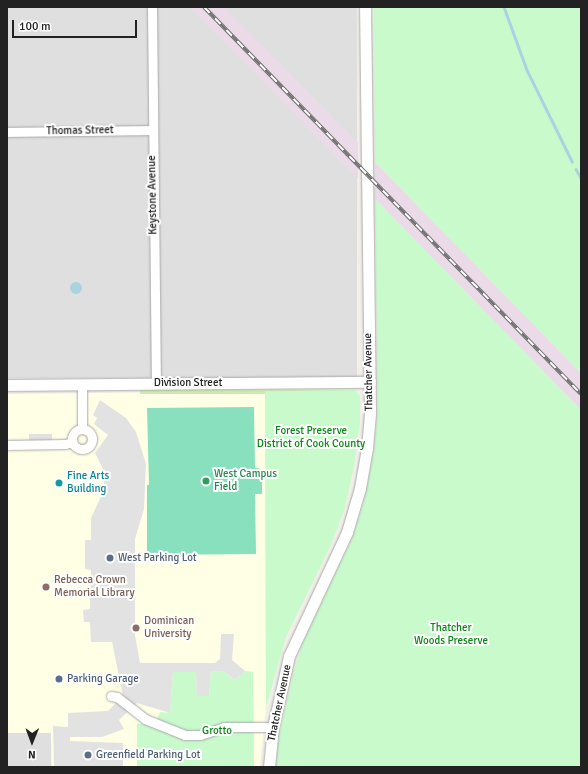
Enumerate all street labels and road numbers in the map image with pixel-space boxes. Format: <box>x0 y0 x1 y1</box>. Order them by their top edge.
street label: Thomas Street <box>46 124 114 138</box>
street label: Keystone Avenue <box>146 155 160 235</box>
street label: Thatcher Avenue <box>362 333 376 411</box>
street label: Division Street <box>154 376 222 390</box>
street label: Thatcher Avenue <box>265 663 295 743</box>

